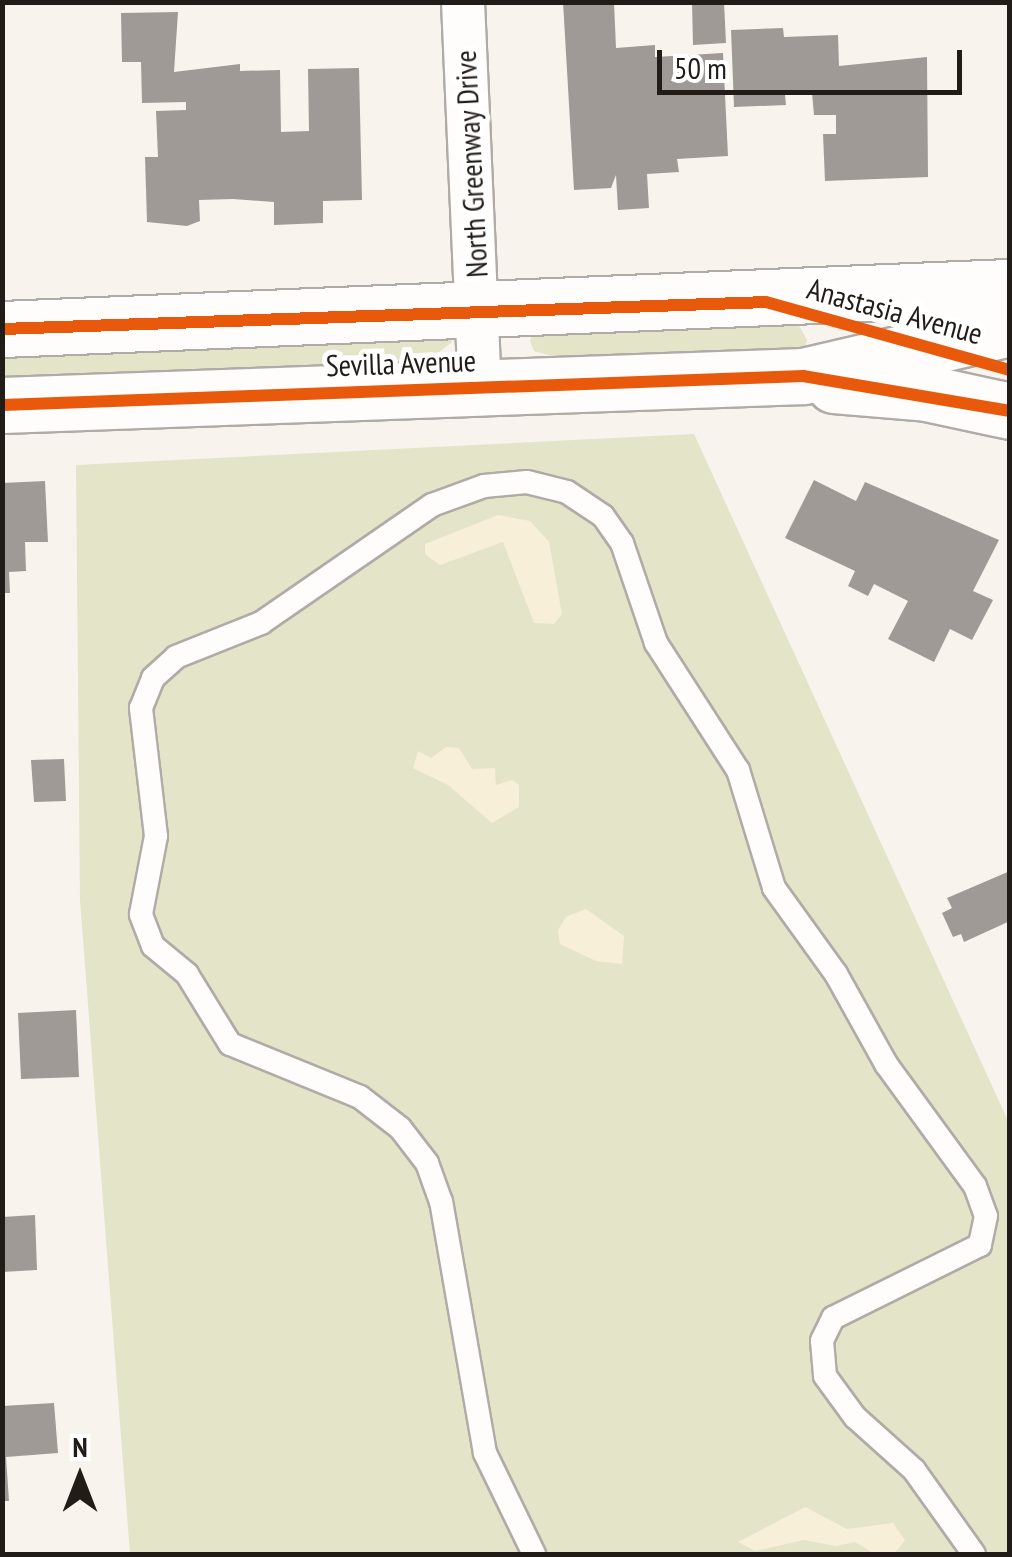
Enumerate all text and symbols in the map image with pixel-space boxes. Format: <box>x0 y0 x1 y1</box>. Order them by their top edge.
scale bar <box>662 30 967 92</box>
text: 50 m <box>674 48 727 87</box>
street label: North Greenway Drive <box>447 49 495 279</box>
street label: Anastasia Avenue <box>803 270 987 352</box>
street label: Sevilla Avenue <box>325 342 477 384</box>
north arrow <box>30 1427 130 1527</box>
text: N <box>72 1428 88 1465</box>

